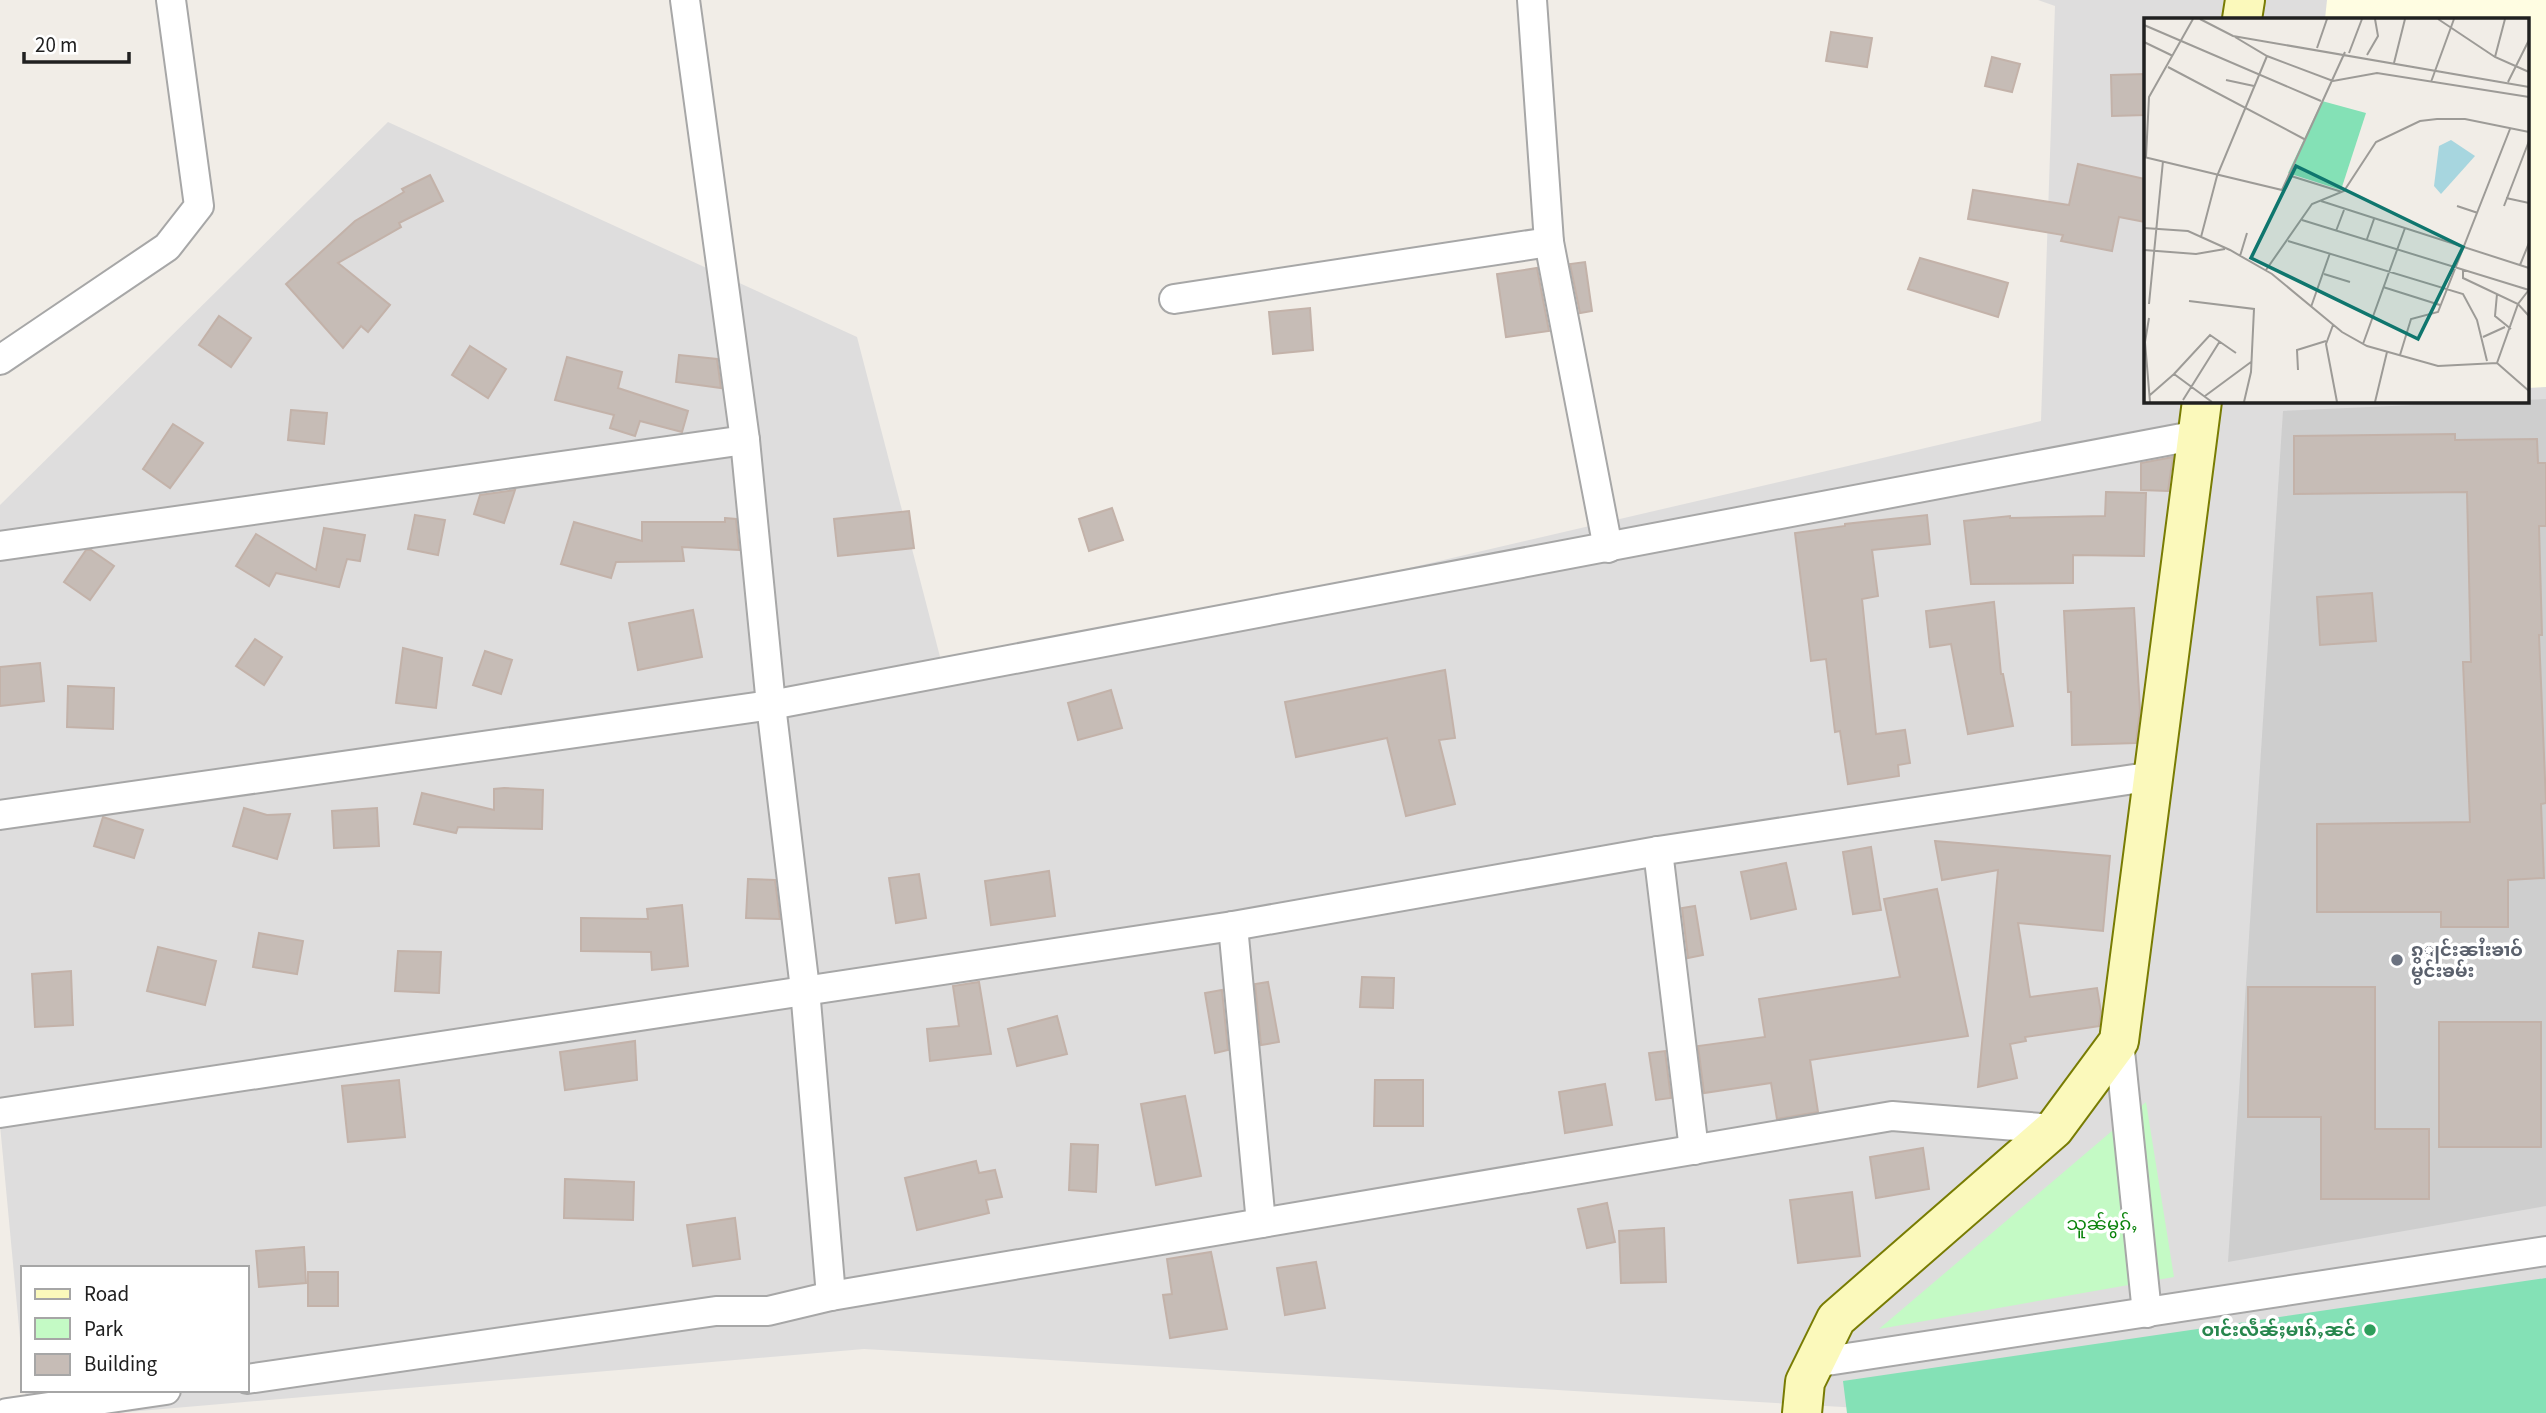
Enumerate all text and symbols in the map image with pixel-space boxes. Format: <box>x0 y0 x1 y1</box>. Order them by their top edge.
inset map <box>2144 18 2528 402</box>
scale bar <box>24 21 130 65</box>
text: 20 m <box>35 30 77 60</box>
place label: ၵွျင်းၼၢႆးၶၢဝ် မွင်းၶမ်း <box>2411 937 2523 985</box>
marker: ၵွျင်းၼၢႆးၶၢဝ် မွင်းၶမ်း <box>2389 952 2405 968</box>
park label: သူၼ်မွၵ်ႇ <box>2066 1211 2138 1239</box>
legend <box>21 1266 248 1392</box>
text: Road <box>84 1279 129 1309</box>
text: Park <box>84 1314 124 1344</box>
place label: ဝၢင်းလဵၼ်ႈမၢၵ်ႇၼင် <box>2201 1318 2356 1343</box>
marker: ဝၢင်းလဵၼ်ႈမၢၵ်ႇၼင် <box>2362 1322 2378 1338</box>
text: Building <box>84 1349 158 1379</box>

